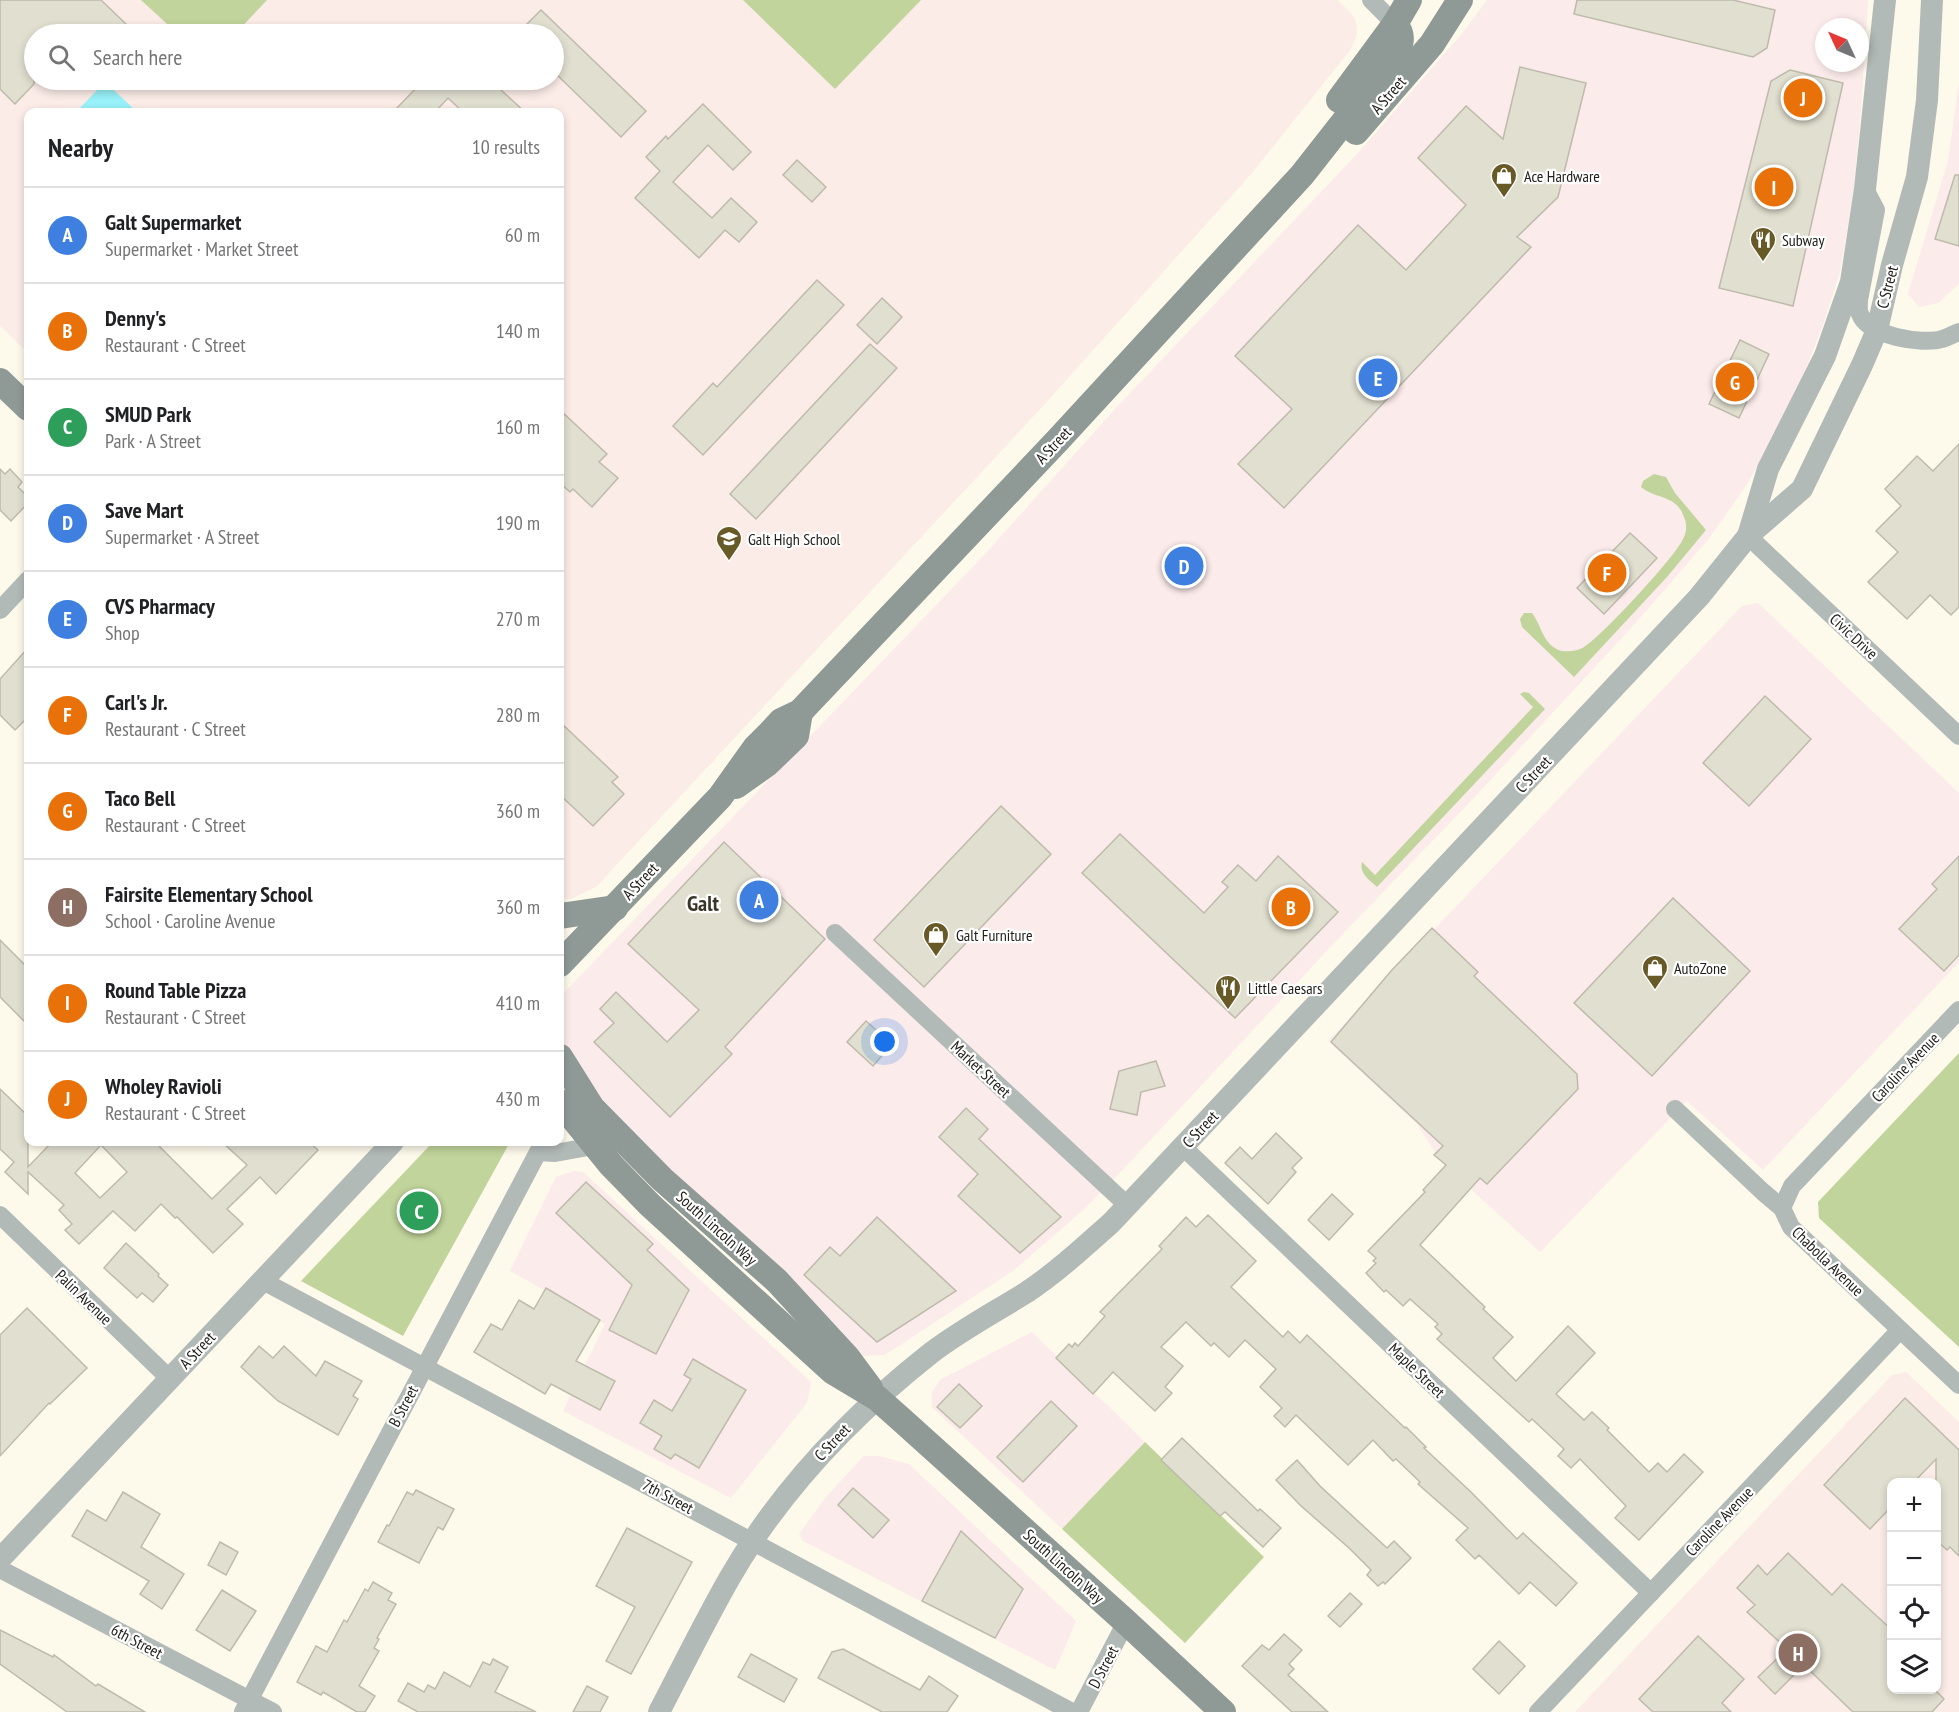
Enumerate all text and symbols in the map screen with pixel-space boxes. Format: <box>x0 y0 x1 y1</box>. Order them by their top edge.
north arrow <box>1815 18 1869 72</box>
search box <box>24 24 564 90</box>
icon: search <box>45 41 78 74</box>
text: Search here <box>93 43 182 71</box>
street label: A Street <box>1366 72 1410 118</box>
pin: J <box>1784 76 1822 120</box>
text: Nearby <box>48 131 113 164</box>
text: 10 results <box>472 134 540 160</box>
shop icon: Ace Hardware <box>1489 161 1519 199</box>
pin: I <box>1754 164 1794 210</box>
place label: Ace Hardware <box>1524 166 1600 186</box>
text: Galt Supermarket <box>105 208 241 236</box>
text: A <box>62 222 73 248</box>
text: 60 m <box>505 222 540 248</box>
restaurant icon: Subway <box>1748 225 1778 263</box>
place label: Subway <box>1782 230 1824 250</box>
text: Supermarket · Market Street <box>105 236 298 262</box>
street label: C Street <box>1872 263 1902 310</box>
text: Denny's <box>105 304 166 332</box>
text: B <box>63 318 72 344</box>
text: 140 m <box>496 318 540 344</box>
text: Restaurant · C Street <box>105 332 246 358</box>
pin: E <box>1358 356 1398 400</box>
pin: G <box>1716 360 1754 404</box>
text: SMUD Park <box>105 400 191 428</box>
text: C <box>63 414 72 440</box>
text: 160 m <box>496 414 540 440</box>
street label: A Street <box>1031 422 1076 468</box>
text: Park · A Street <box>105 428 201 454</box>
text: Save Mart <box>105 496 183 524</box>
text: D <box>62 510 73 536</box>
text: 190 m <box>496 510 540 536</box>
text: Supermarket · A Street <box>105 524 259 550</box>
school or university icon: Galt High School <box>714 524 744 562</box>
place label: Galt High School <box>748 529 841 549</box>
pin: D <box>1164 544 1204 588</box>
pin: F <box>1588 550 1626 596</box>
text: CVS Pharmacy <box>105 592 215 620</box>
text: E <box>63 606 72 632</box>
text: 270 m <box>496 606 540 632</box>
street label: Civic Drive <box>1826 609 1882 663</box>
text: Shop <box>105 620 140 646</box>
text: Carl's Jr. <box>105 688 168 716</box>
text: F <box>63 702 72 728</box>
text: 280 m <box>496 702 540 728</box>
text: Restaurant · C Street <box>105 716 246 742</box>
street label: C Street <box>1511 751 1555 797</box>
text: Taco Bell <box>105 784 175 812</box>
text: G <box>62 798 73 824</box>
text: 360 m <box>496 798 540 824</box>
text: Restaurant · C Street <box>105 812 246 838</box>
street label: A Street <box>618 858 663 904</box>
pin: A <box>740 878 778 922</box>
text: Fairsite Elementary School <box>105 880 313 908</box>
pin: B <box>1272 884 1310 930</box>
district label: Galt <box>687 889 720 917</box>
text: H <box>62 894 73 920</box>
text: 360 m <box>496 894 540 920</box>
text: School · Caroline Avenue <box>105 908 276 934</box>
shop icon: Galt Furniture <box>921 920 951 958</box>
place label: Galt Furniture <box>956 925 1033 945</box>
shop icon: AutoZone <box>1640 953 1670 991</box>
place label: AutoZone <box>1674 958 1727 978</box>
restaurant icon: Little Caesars <box>1213 973 1243 1011</box>
text: Round Table Pizza <box>105 976 246 1004</box>
place label: Little Caesars <box>1248 978 1322 998</box>
text: I <box>65 990 70 1016</box>
text: 410 m <box>496 990 540 1016</box>
text: Restaurant · C Street <box>105 1004 246 1030</box>
your location <box>870 1027 899 1056</box>
street label: Caroline Avenue <box>1867 1028 1943 1106</box>
street label: Market Street <box>947 1036 1016 1102</box>
text: Wholey Ravioli <box>105 1072 222 1100</box>
text: J <box>65 1086 70 1112</box>
text: 430 m <box>496 1086 540 1112</box>
text: Restaurant · C Street <box>105 1100 246 1126</box>
street label: C Street <box>1178 1106 1222 1152</box>
street label: South Lincoln Way <box>673 1187 761 1269</box>
pin: C <box>400 1188 438 1234</box>
street label: Chabolla Avenue <box>1788 1222 1868 1300</box>
street label: Palin Avenue <box>52 1265 116 1329</box>
street label: A Street <box>175 1327 220 1373</box>
street label: Maple Street <box>1385 1338 1450 1402</box>
street label: B Street <box>384 1381 422 1430</box>
street label: C Street <box>810 1419 854 1465</box>
street label: 7th Street <box>639 1474 698 1518</box>
map controls <box>1887 1478 1941 1694</box>
button: + <box>1887 1478 1941 1532</box>
street label: Caroline Avenue <box>1681 1482 1757 1560</box>
street label: South Lincoln Way <box>1020 1525 1108 1607</box>
button: − <box>1887 1532 1941 1586</box>
button: locate <box>1887 1586 1941 1640</box>
street label: 6th Street <box>108 1619 167 1663</box>
pin: H <box>1778 1630 1818 1676</box>
button: layers <box>1887 1640 1941 1694</box>
street label: D Street <box>1084 1642 1123 1692</box>

